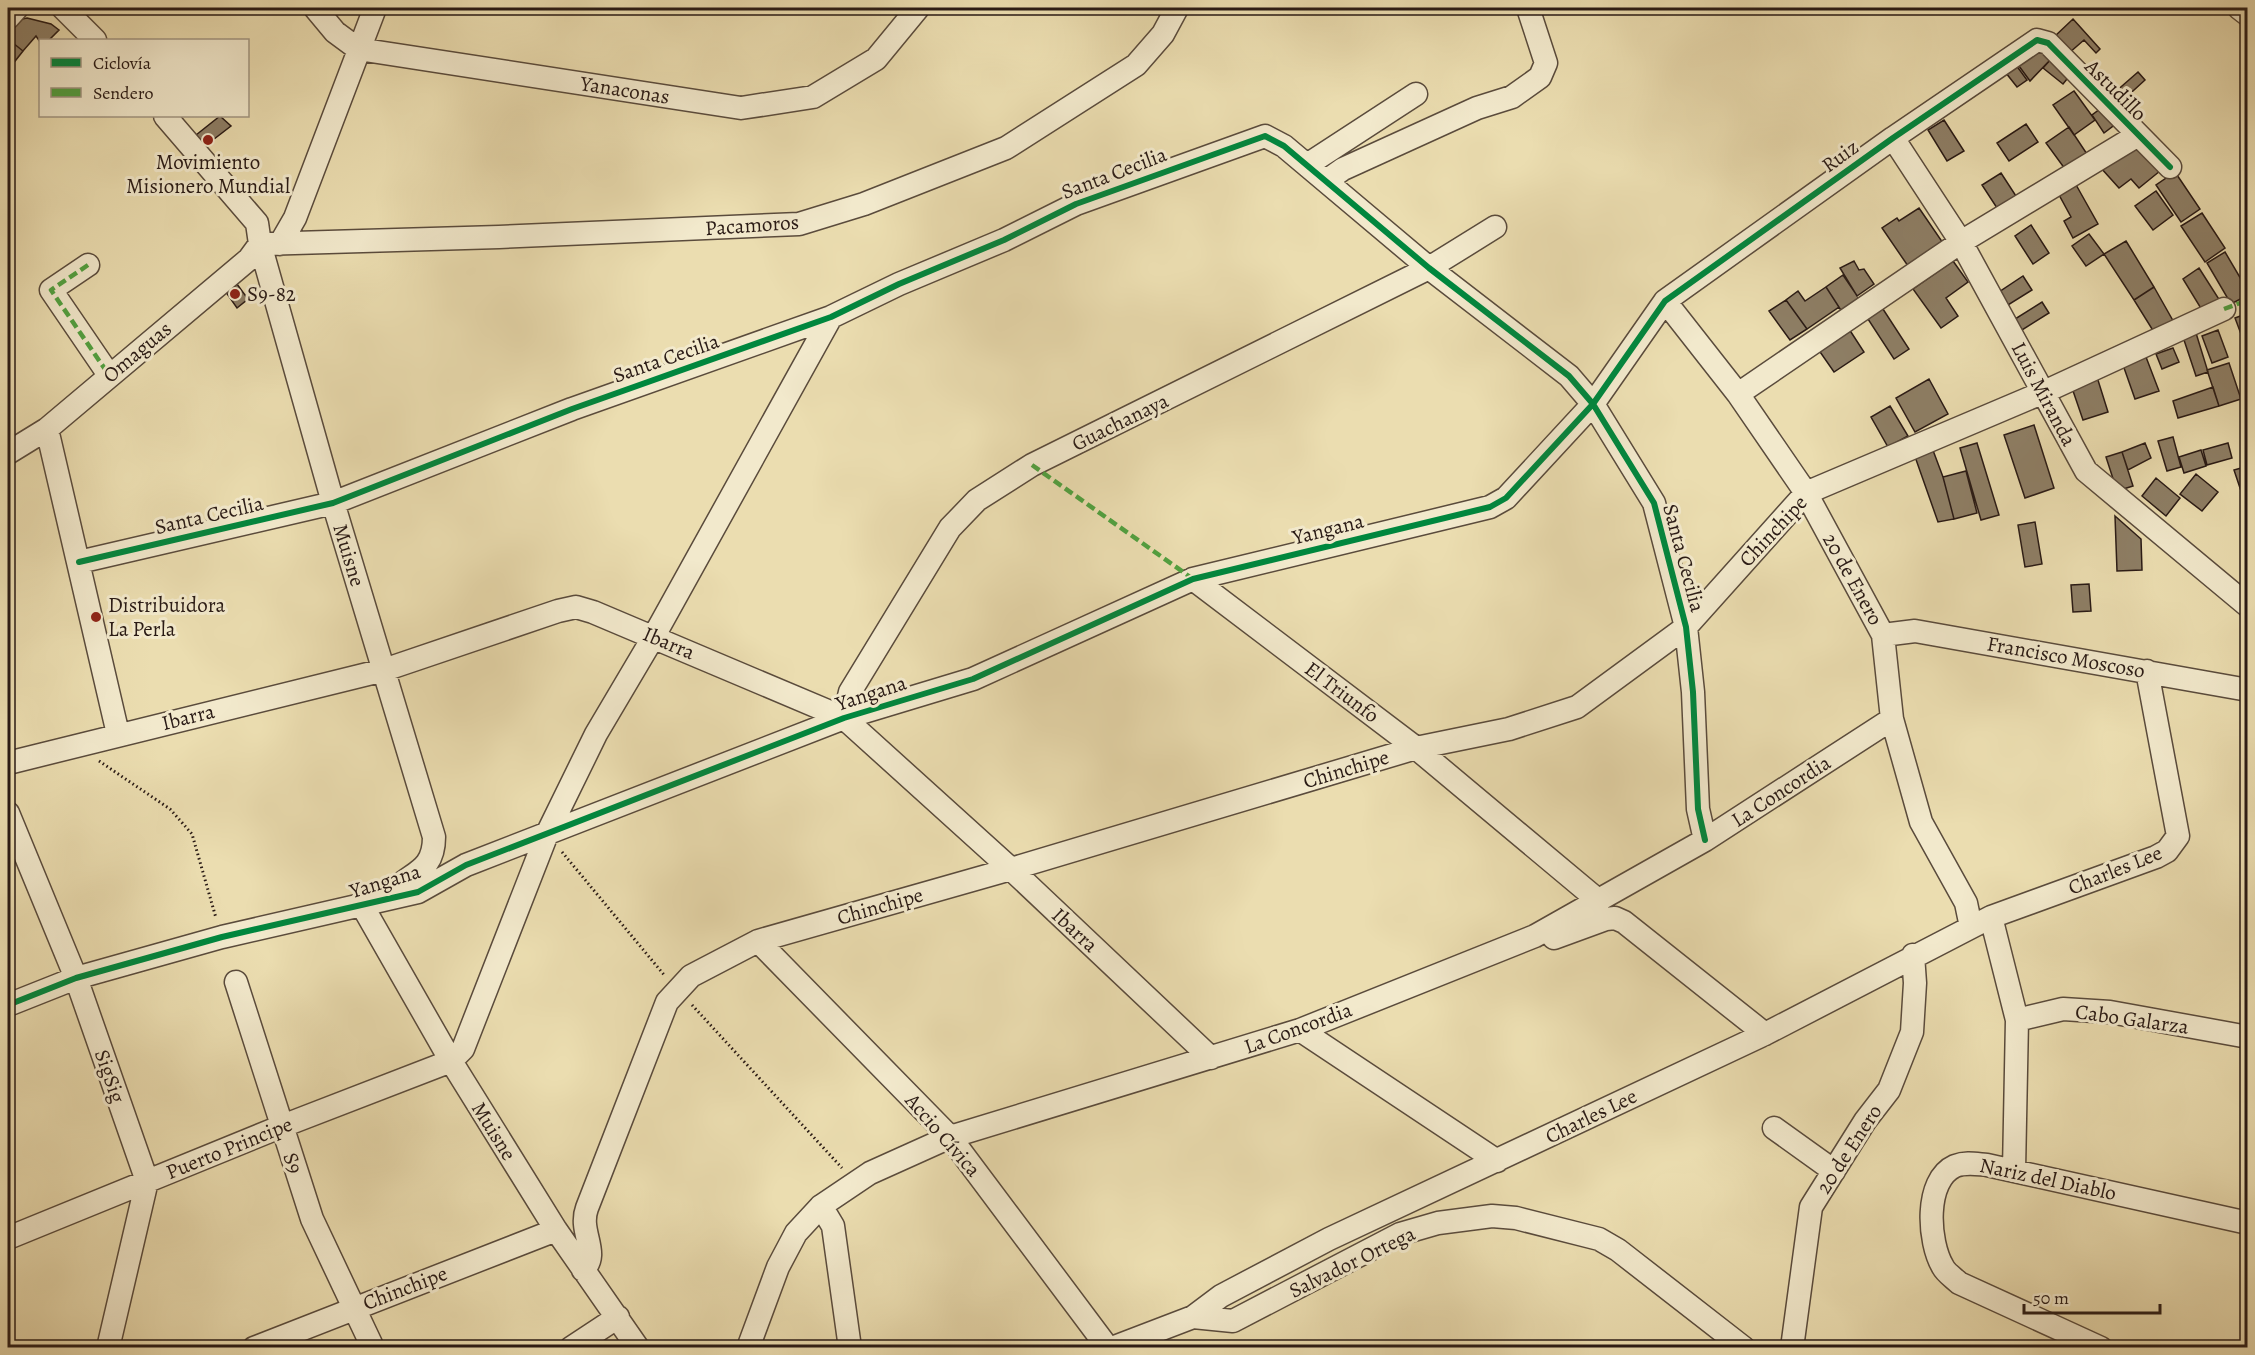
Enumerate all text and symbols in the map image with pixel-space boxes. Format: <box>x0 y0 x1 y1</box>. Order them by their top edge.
legend <box>39 39 249 117</box>
text: Ciclovía <box>93 51 152 75</box>
street label: Astudillo <box>2078 52 2153 127</box>
street label: Yanaconas <box>577 69 672 111</box>
text: Sendero <box>93 81 154 105</box>
marker: Movimiento Misionero Mundial <box>201 133 215 147</box>
street label: Ruiz <box>1816 133 1864 179</box>
street label: Santa Cecilia <box>1057 140 1171 206</box>
place label: Movimiento Misionero Mundial <box>126 148 290 200</box>
street label: Pacamoros <box>704 208 800 242</box>
place label: S9-82 <box>247 280 296 308</box>
marker: S9-82 <box>228 287 242 301</box>
street label: Omaguas <box>97 315 177 389</box>
street label: Santa Cecilia <box>609 327 723 389</box>
street label: Luis Miranda <box>2005 337 2083 451</box>
street label: Guachanaya <box>1067 386 1173 457</box>
street label: Santa Cecilia <box>152 489 266 541</box>
street label: Chinchipe <box>1733 489 1813 573</box>
street label: Santa Cecilia <box>1656 501 1712 615</box>
street label: Yangana <box>1288 507 1367 552</box>
street label: Muisne <box>326 520 372 590</box>
street label: 20 de Enero <box>1816 528 1890 630</box>
place label: Distribuidora La Perla <box>108 591 226 643</box>
marker: Distribuidora La Perla <box>89 610 103 624</box>
street label: Ibarra <box>639 620 699 666</box>
street label: Francisco Moscoso <box>1985 629 2147 685</box>
street label: El Triunfo <box>1299 655 1385 729</box>
street label: Yangana <box>831 668 910 718</box>
street label: Ibarra <box>159 697 218 737</box>
street label: Chinchipe <box>1300 743 1392 795</box>
street label: La Concordia <box>1726 748 1836 834</box>
street label: Charles Lee <box>2064 839 2166 901</box>
street label: Yangana <box>345 857 424 905</box>
street label: Chinchipe <box>834 880 926 932</box>
street label: Ibarra <box>1046 901 1104 959</box>
street label: La Concordia <box>1240 995 1356 1061</box>
street label: Cabo Galarza <box>2074 997 2191 1041</box>
street label: SigSig <box>88 1046 132 1107</box>
street label: Charles Lee <box>1540 1082 1642 1150</box>
street label: Accio Cívica <box>898 1086 987 1183</box>
street label: Muisne <box>465 1096 523 1166</box>
street label: 20 de Enero <box>1810 1099 1888 1199</box>
street label: Puerto Principe <box>162 1110 296 1186</box>
street label: S9 <box>276 1149 310 1177</box>
street label: Nariz del Diablo <box>1977 1151 2119 1207</box>
street label: Salvador Ortega <box>1284 1219 1420 1305</box>
street label: Chinchipe <box>359 1259 451 1317</box>
scale bar <box>2024 1277 2160 1315</box>
text: 50 m <box>2033 1286 2069 1310</box>

